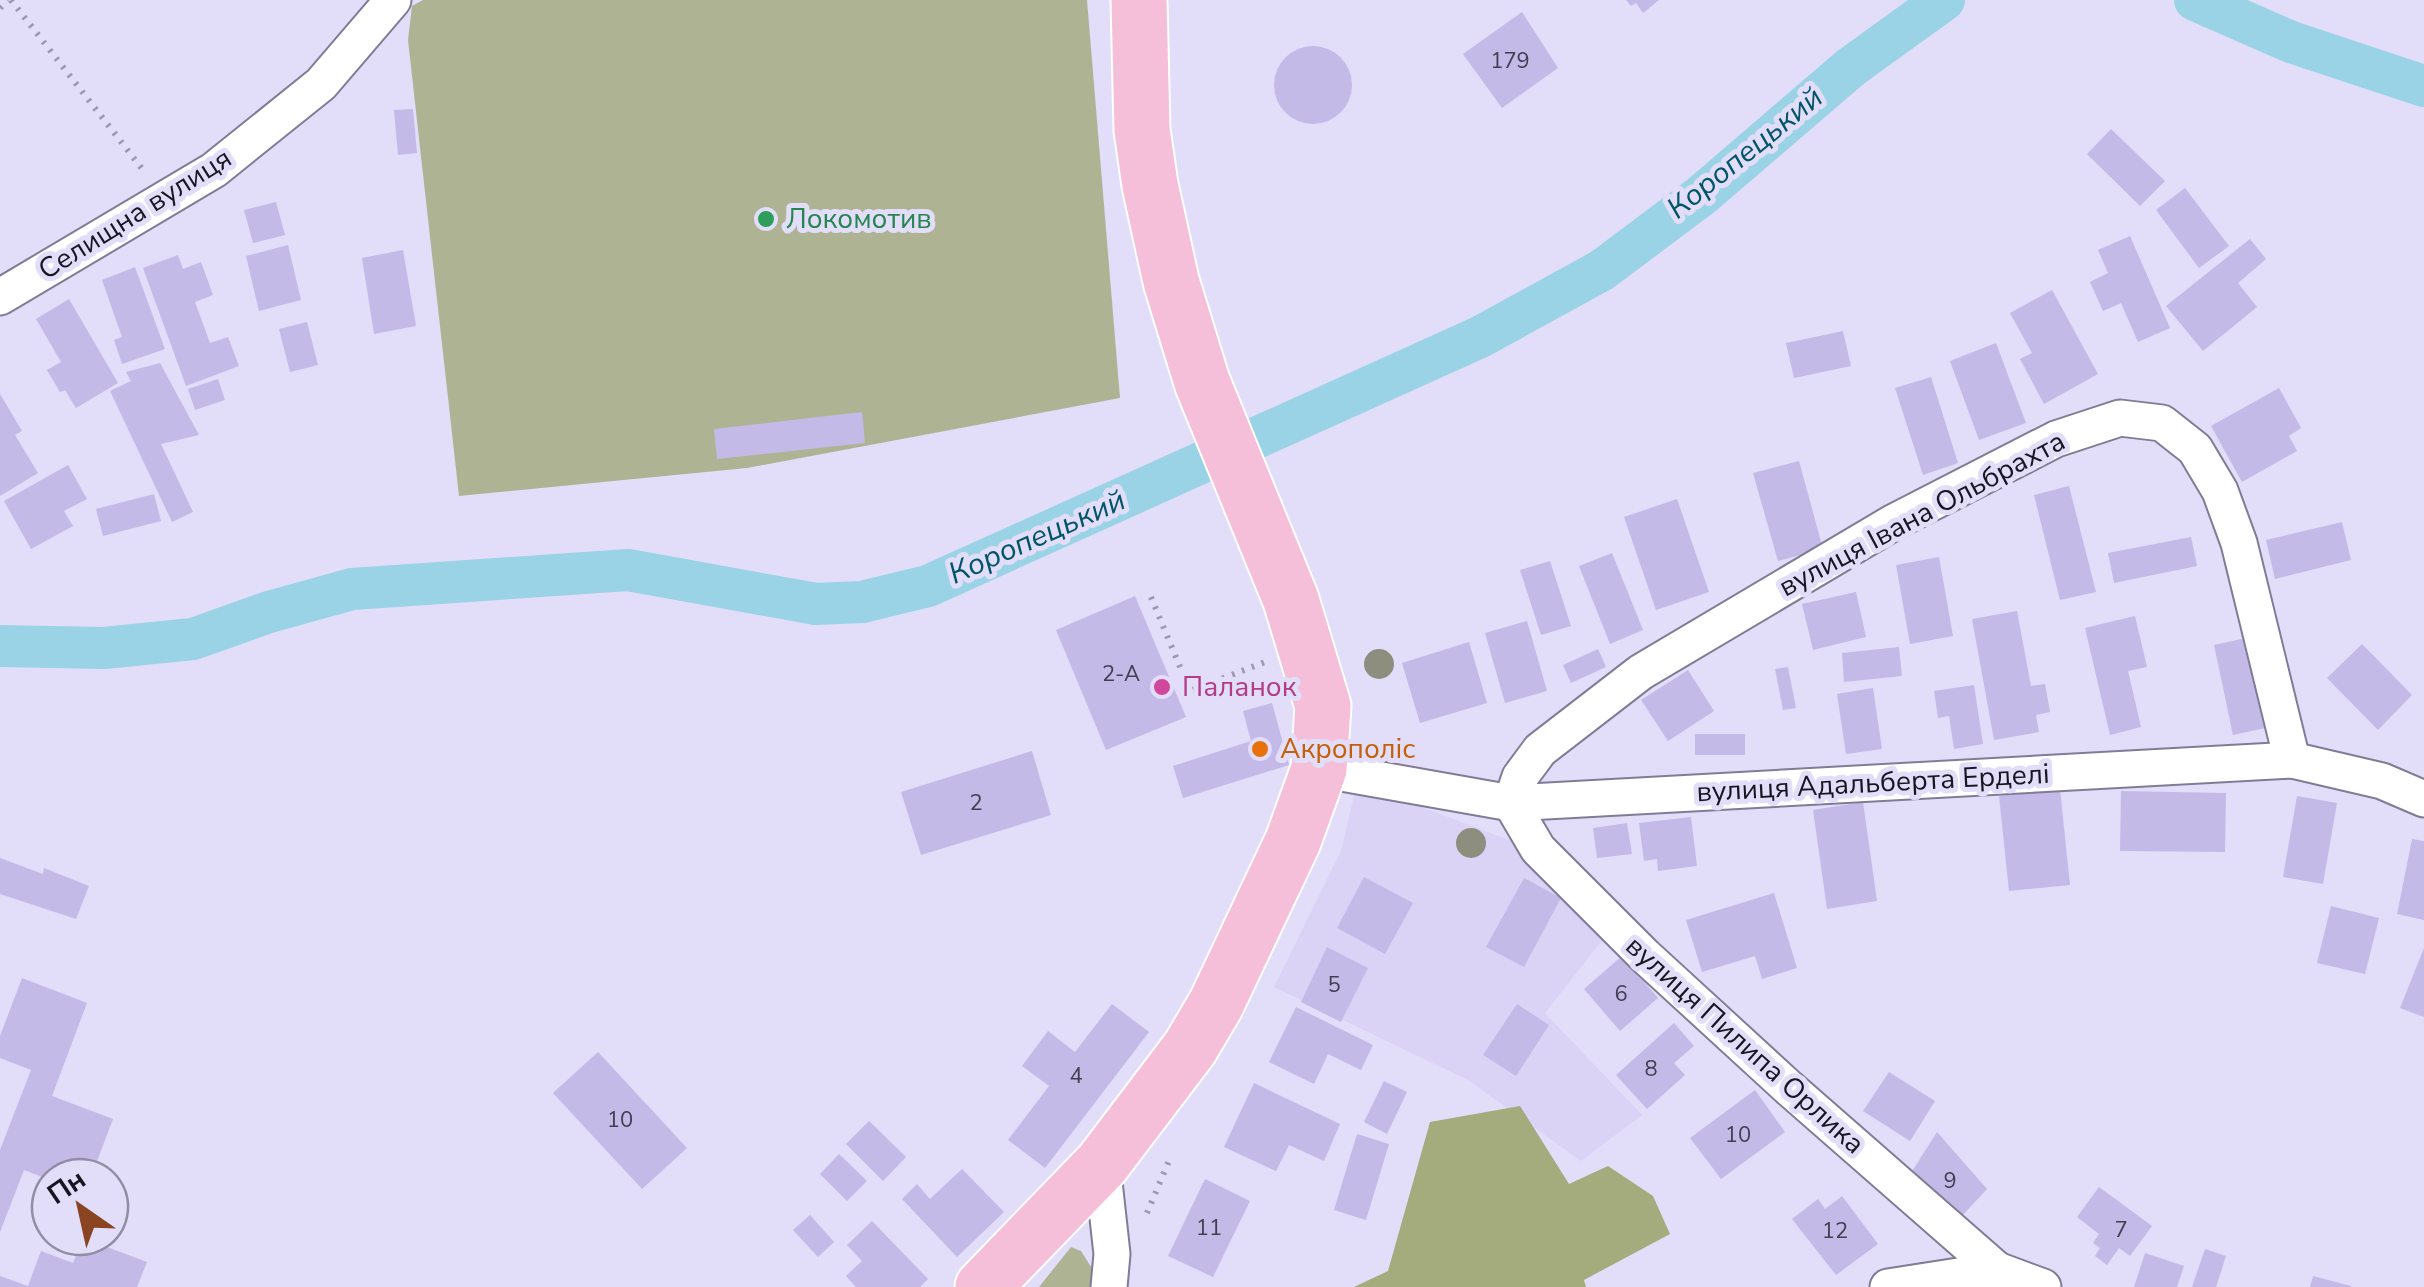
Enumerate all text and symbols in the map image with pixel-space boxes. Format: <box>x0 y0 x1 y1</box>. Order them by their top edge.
house number: 179 <box>1490 46 1530 76</box>
water label: Коропецький <box>1658 77 1832 229</box>
street label: Селищна вулиця <box>31 139 239 289</box>
place label: Локомотив <box>786 200 932 238</box>
marker: Локомотив <box>755 208 777 230</box>
street label: вулиця Івана Ольбрахта <box>1772 422 2072 606</box>
water label: Коропецький <box>942 480 1132 594</box>
house number: 2-А <box>1102 659 1140 689</box>
place label: Паланок <box>1182 668 1297 706</box>
marker: Паланок <box>1151 676 1173 698</box>
place label: Акрополіс <box>1280 730 1416 768</box>
marker: Акрополіс <box>1249 738 1271 760</box>
street label: вулиця Адальберта Ерделі <box>1695 755 2051 811</box>
house number: 2 <box>969 788 983 818</box>
street label: вулиця Пилипа Орлика <box>1617 927 1873 1163</box>
house number: 5 <box>1327 970 1341 1000</box>
house number: 6 <box>1614 979 1628 1009</box>
house number: 8 <box>1644 1054 1658 1084</box>
house number: 4 <box>1069 1061 1083 1091</box>
house number: 10 <box>607 1105 633 1135</box>
house number: 10 <box>1725 1120 1751 1150</box>
north arrow <box>30 1157 130 1257</box>
text: Пн <box>40 1161 93 1214</box>
house number: 9 <box>1943 1166 1957 1196</box>
house number: 11 <box>1196 1213 1222 1243</box>
house number: 7 <box>2114 1215 2128 1245</box>
house number: 12 <box>1822 1216 1848 1246</box>

